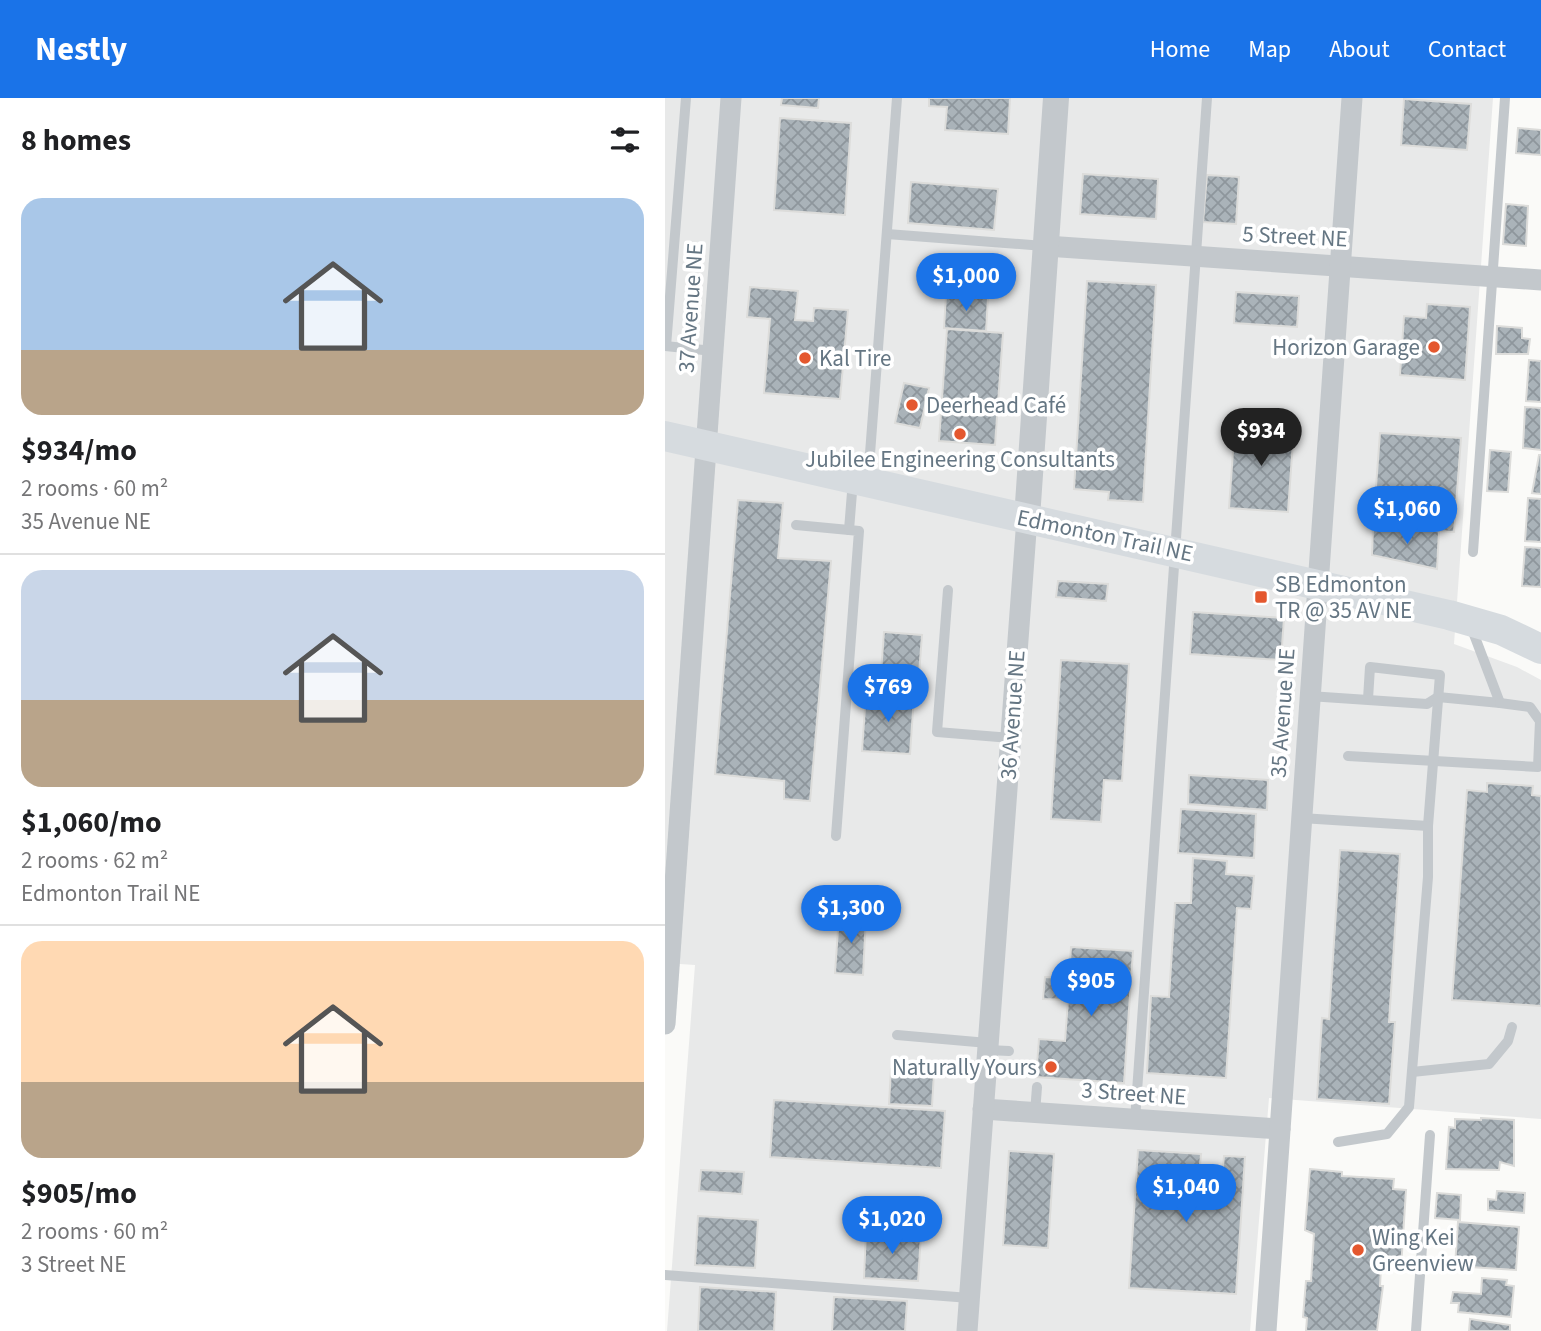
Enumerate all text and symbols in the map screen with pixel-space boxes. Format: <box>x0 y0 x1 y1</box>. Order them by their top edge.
text: Nestly <box>35 26 127 73</box>
text: Home <box>1150 32 1210 67</box>
text: Map <box>1248 32 1291 67</box>
text: About <box>1329 32 1390 67</box>
text: Contact <box>1428 32 1506 67</box>
text: 8 homes <box>21 119 131 162</box>
icon: filters <box>606 121 644 159</box>
street label: 5 Street NE <box>1242 217 1348 256</box>
street label: 37 Avenue NE <box>670 242 711 374</box>
icon: home <box>270 243 396 369</box>
pin: $1,000 <box>909 254 1023 313</box>
text: $1,000 <box>932 259 1000 292</box>
place label: Horizon Garage <box>1272 331 1420 364</box>
marker: Horizon Garage <box>1426 339 1442 355</box>
place label: Kal Tire <box>819 342 892 375</box>
marker: Kal Tire <box>797 350 813 366</box>
place label: Deerhead Café <box>926 389 1066 422</box>
marker: Deerhead Café <box>904 397 920 413</box>
pin: $934 <box>1220 408 1302 468</box>
text: $934 <box>1237 414 1285 447</box>
marker: Jubilee Engineering Consultants <box>952 426 968 442</box>
text: $934/mo <box>21 429 137 472</box>
place label: Jubilee Engineering Consultants <box>805 443 1115 476</box>
text: 2 rooms · 60 m² <box>21 472 168 505</box>
pin: $1,060 <box>1350 486 1464 546</box>
text: $1,060 <box>1373 492 1441 525</box>
street label: Edmonton Trail NE <box>1014 501 1196 570</box>
text: 35 Avenue NE <box>21 505 151 538</box>
place label: SB Edmonton TR @ 35 AV NE <box>1275 568 1412 627</box>
marker: SB Edmonton TR @ 35 AV NE <box>1253 589 1269 605</box>
icon: home <box>270 615 396 741</box>
street label: 35 Avenue NE <box>1262 647 1303 779</box>
street label: 36 Avenue NE <box>992 649 1033 781</box>
pin: $769 <box>847 664 929 724</box>
text: $769 <box>864 670 912 703</box>
text: $1,060/mo <box>21 801 162 844</box>
text: 2 rooms · 62 m² <box>21 844 168 877</box>
text: Edmonton Trail NE <box>21 877 200 910</box>
pin: $1,300 <box>794 886 908 945</box>
text: $1,300 <box>817 891 885 924</box>
pin: $905 <box>1050 958 1132 1018</box>
text: $905 <box>1067 964 1115 997</box>
icon: home <box>270 986 396 1112</box>
place label: Naturally Yours <box>892 1051 1037 1084</box>
marker: Naturally Yours <box>1043 1059 1059 1075</box>
street label: 3 Street NE <box>1080 1073 1188 1114</box>
pin: $1,040 <box>1129 1164 1243 1224</box>
text: $1,040 <box>1152 1170 1220 1203</box>
text: $905/mo <box>21 1172 137 1215</box>
pin: $1,020 <box>835 1196 949 1256</box>
text: $1,020 <box>858 1202 926 1235</box>
text: 2 rooms · 60 m² <box>21 1215 168 1248</box>
place label: Wing Kei Greenview <box>1372 1221 1474 1280</box>
marker: Wing Kei Greenview <box>1350 1242 1366 1258</box>
text: 3 Street NE <box>21 1248 126 1281</box>

